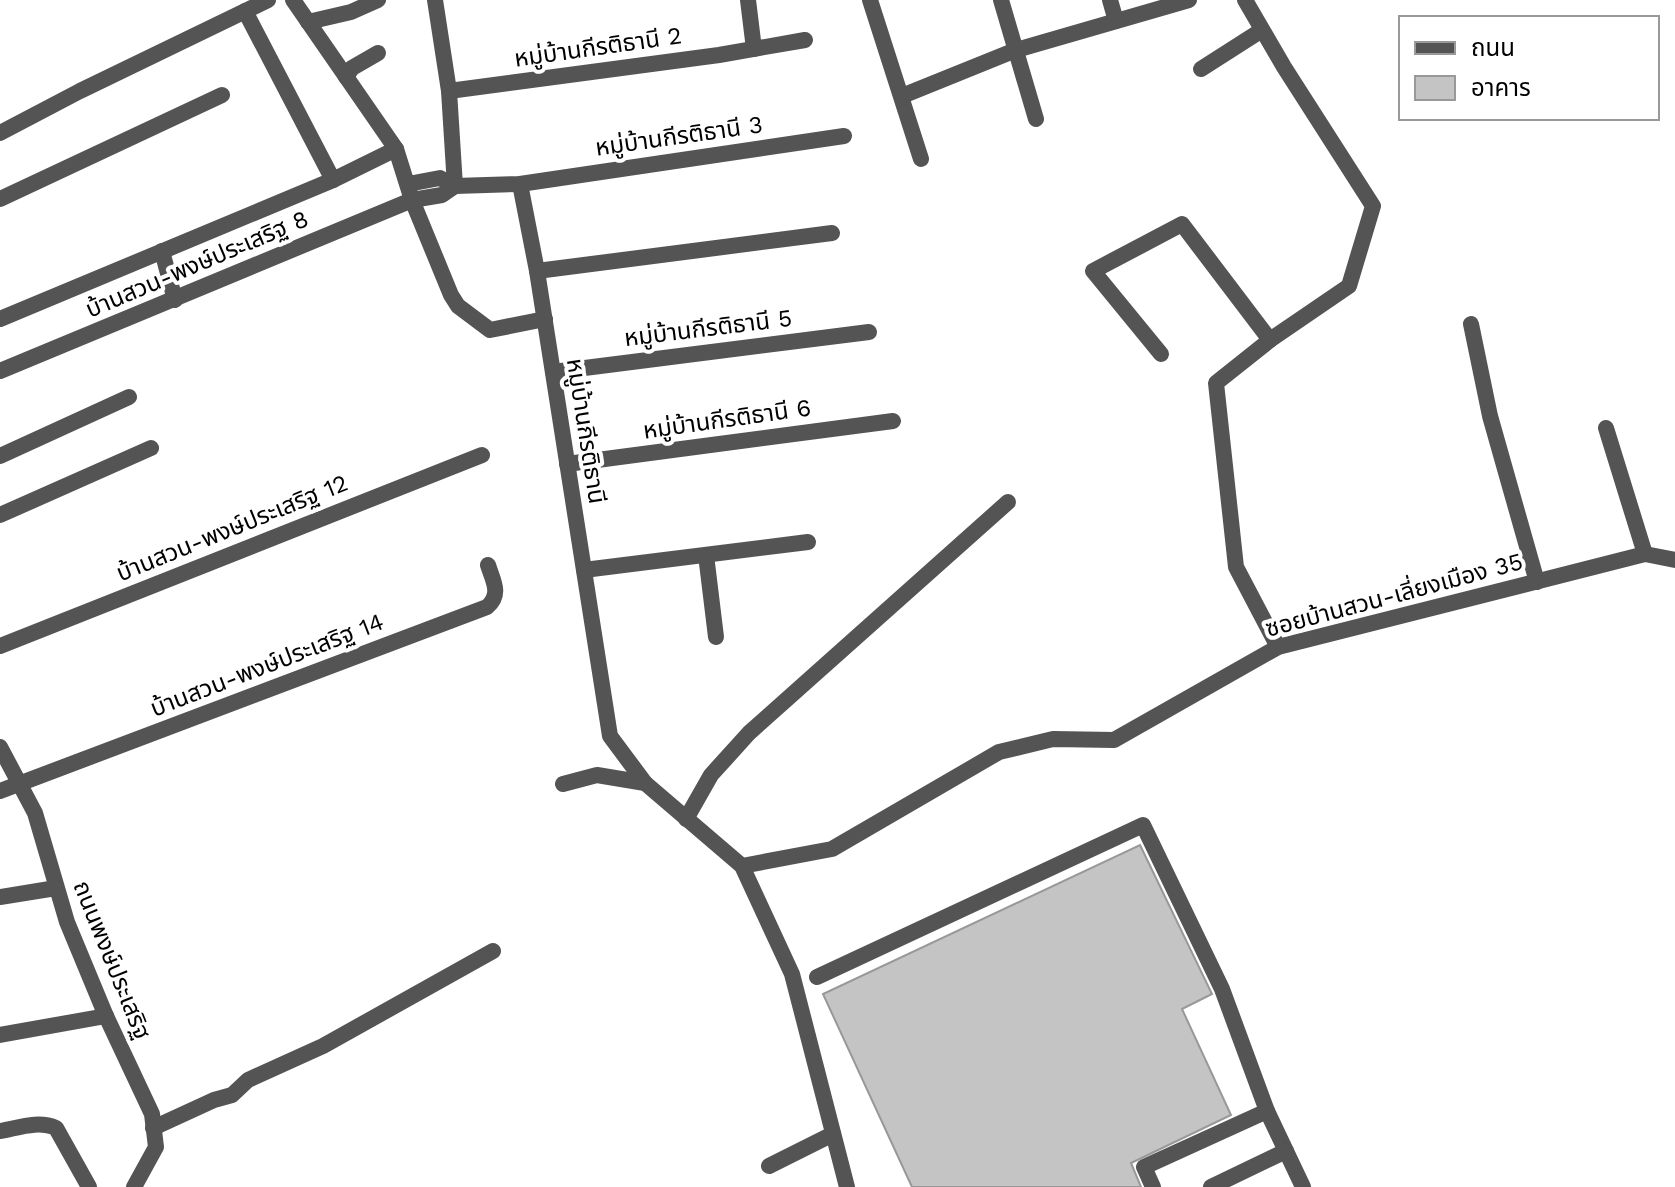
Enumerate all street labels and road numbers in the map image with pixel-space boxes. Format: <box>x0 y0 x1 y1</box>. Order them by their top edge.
street label: หมู่บ้านกีรติธานี 2 <box>512 21 684 74</box>
street label: หมู่บ้านกีรติธานี 3 <box>593 110 765 163</box>
street label: บ้านสวน-พงษ์ประเสริฐ 8 <box>81 204 313 324</box>
street label: หมู่บ้านกีรติธานี 5 <box>623 304 794 353</box>
street label: หมู่บ้านกีรติธานี <box>560 356 611 506</box>
street label: หมู่บ้านกีรติธานี 6 <box>641 393 813 446</box>
street label: บ้านสวน-พงษ์ประเสริฐ 12 <box>112 469 352 587</box>
street label: ซอยบ้านสวน-เลี่ยงเมือง 35 <box>1262 544 1526 643</box>
street label: บ้านสวน-พงษ์ประเสริฐ 14 <box>146 608 388 722</box>
street label: ถนนพงษ์ประเสริฐ <box>67 877 157 1043</box>

